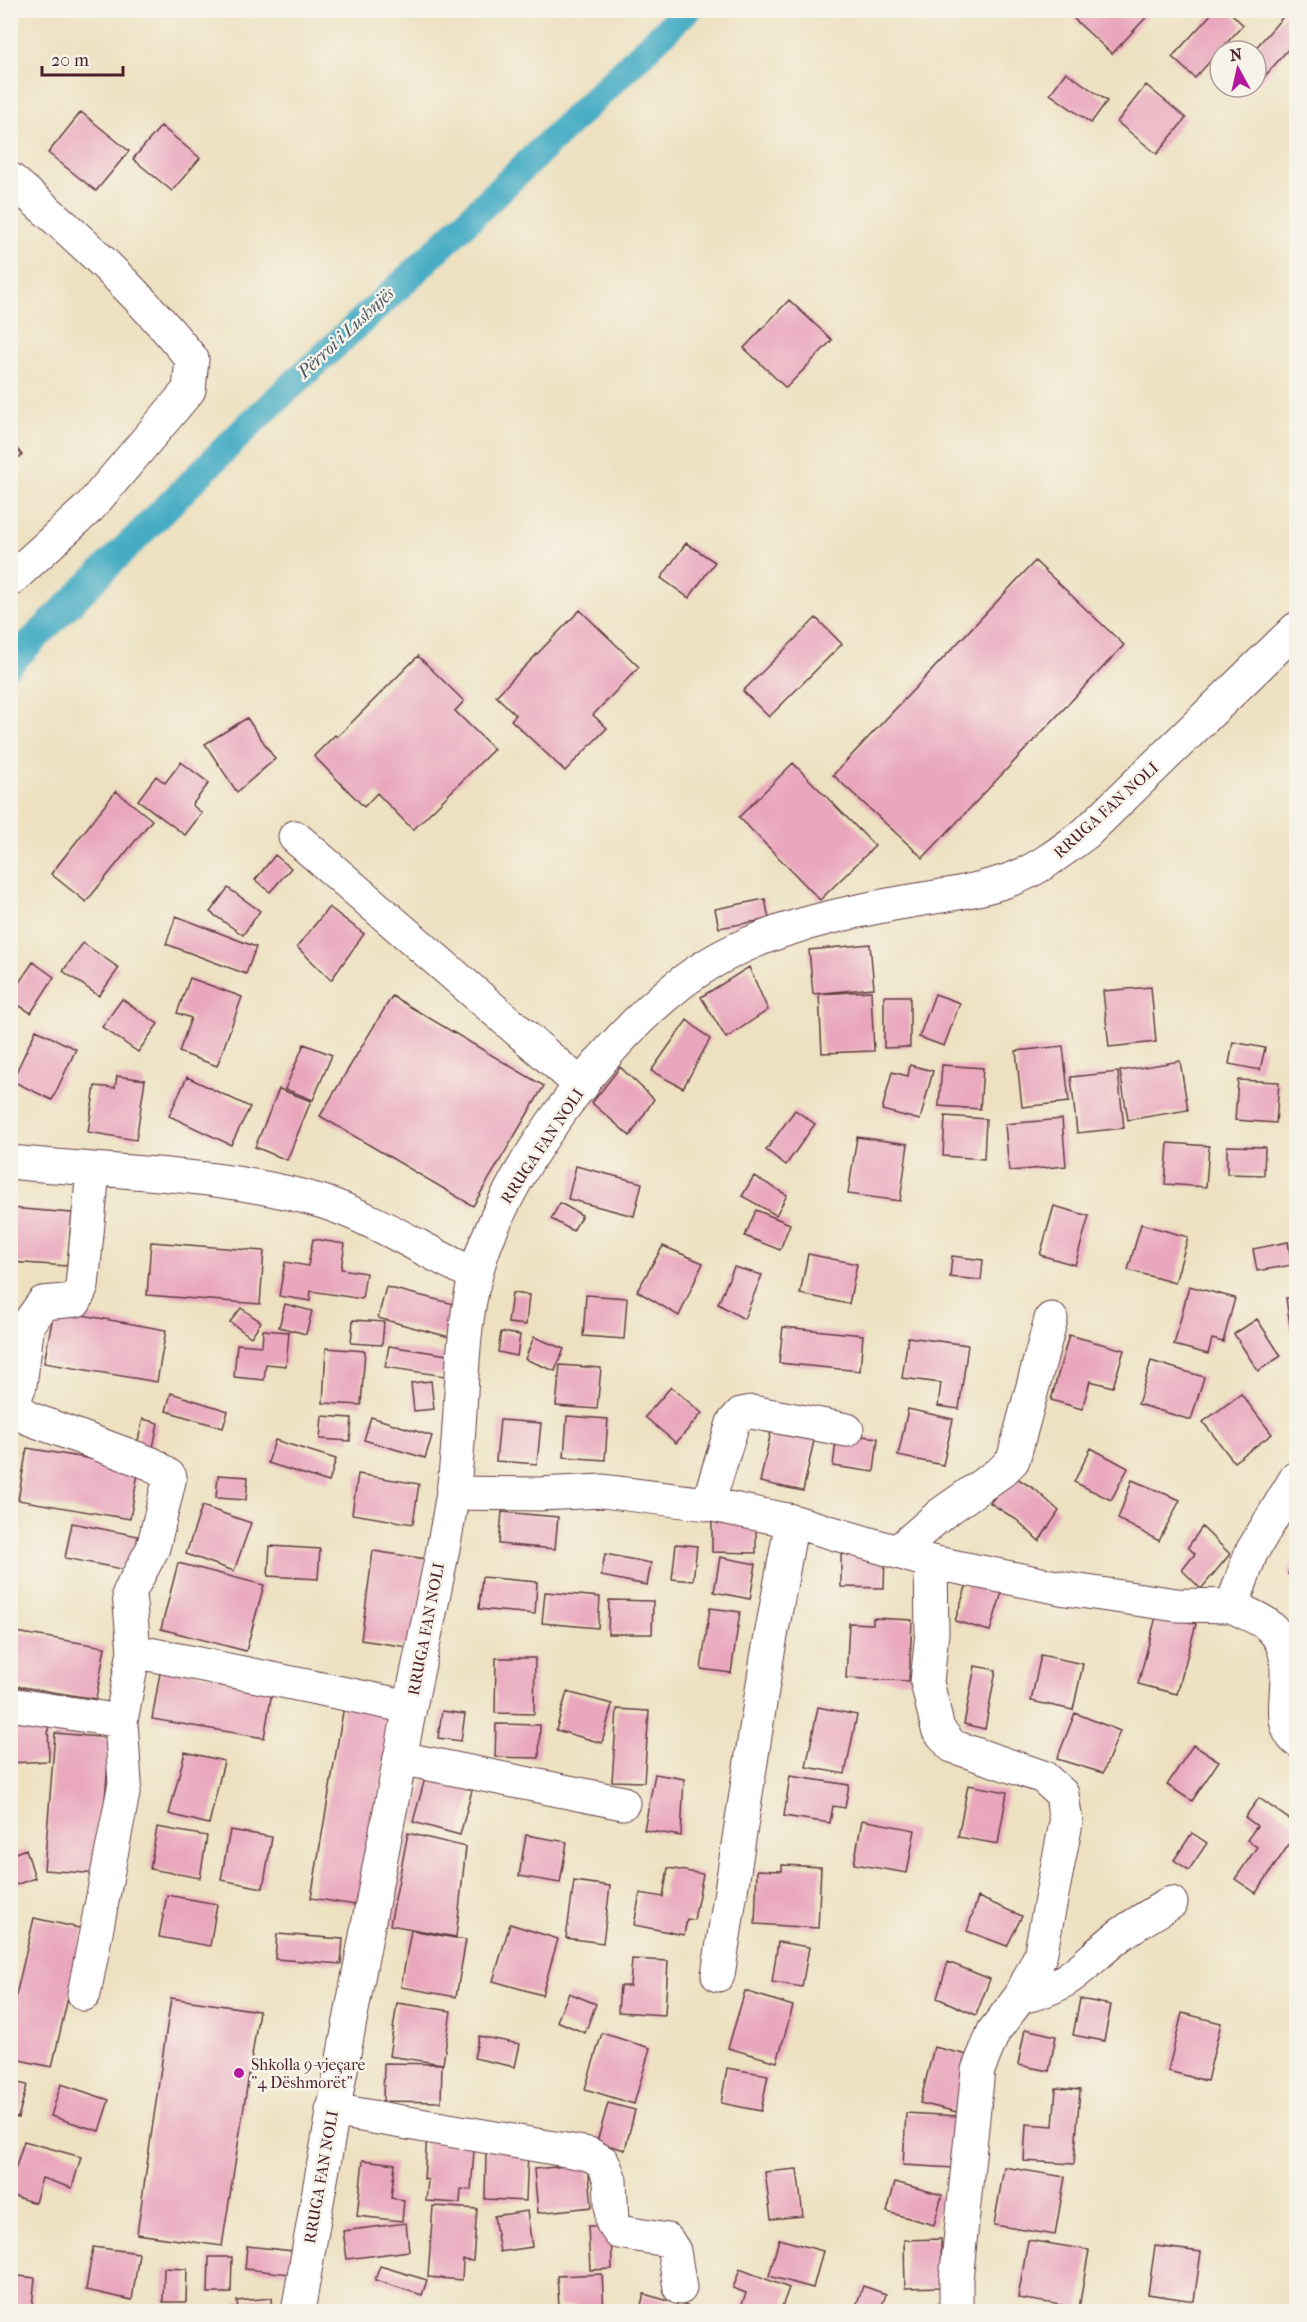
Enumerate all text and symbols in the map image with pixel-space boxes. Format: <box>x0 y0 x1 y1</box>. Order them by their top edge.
scale bar <box>42 39 123 77</box>
north arrow <box>1208 39 1268 99</box>
text: N <box>1229 44 1244 65</box>
text: 20 m <box>51 50 89 71</box>
water label: Përroi i Lushnjës <box>293 283 399 384</box>
street label: RRUGA FAN NOLI <box>1050 758 1162 862</box>
street label: RRUGA FAN NOLI <box>496 1085 588 1207</box>
street label: RRUGA FAN NOLI <box>404 1561 448 1697</box>
place label: Shkolla 9-vjeçare "4 Dëshmorët" <box>251 2055 366 2092</box>
marker: Shkolla 9-vjeçare "4 Dëshmorët" <box>232 2066 246 2080</box>
street label: RRUGA FAN NOLI <box>300 2109 342 2245</box>

